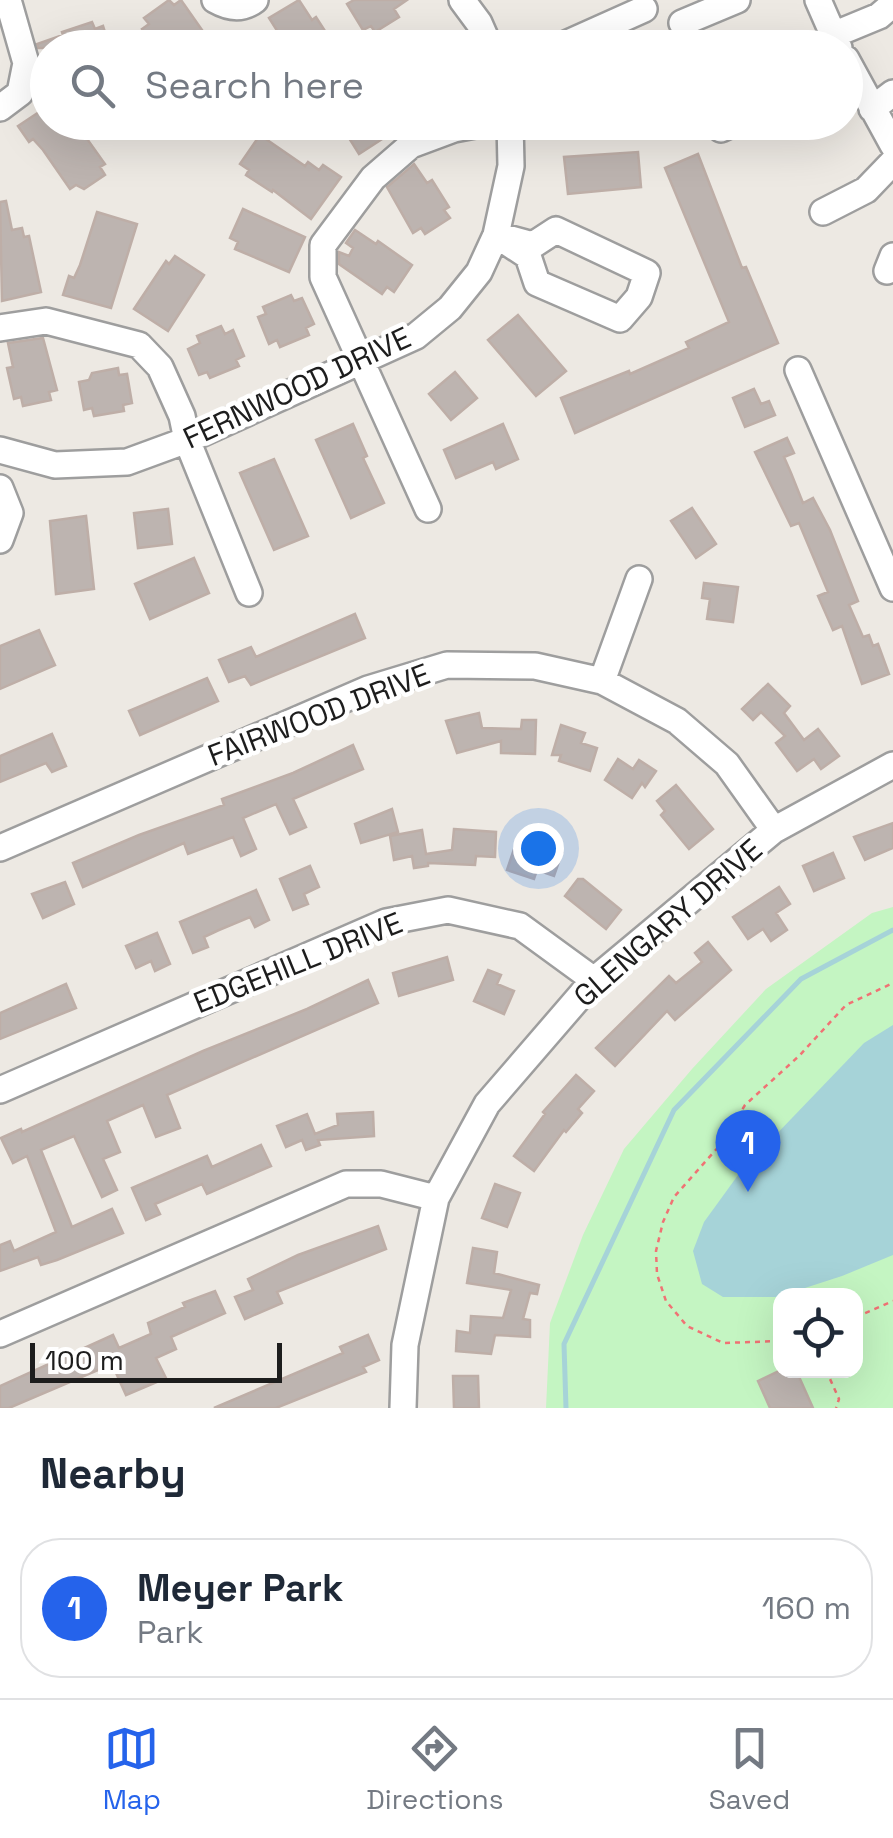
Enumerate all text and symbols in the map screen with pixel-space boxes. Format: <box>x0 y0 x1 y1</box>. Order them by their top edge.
search box <box>30 30 863 140</box>
icon: search <box>65 58 120 113</box>
text: Search here <box>145 61 364 109</box>
street label: FERNWOOD DRIVE <box>177 318 417 457</box>
street label: FAIRWOOD DRIVE <box>202 654 435 775</box>
your location <box>513 823 564 874</box>
street label: GLENGARY DRIVE <box>565 830 770 1015</box>
street label: EDGEHILL DRIVE <box>188 903 408 1022</box>
pin: 1 <box>716 1110 780 1192</box>
map controls <box>773 1288 863 1378</box>
button: locate <box>773 1288 863 1378</box>
scale bar <box>30 1338 282 1382</box>
text: 100 m <box>45 1342 124 1378</box>
text: Nearby <box>40 1447 186 1500</box>
text: Meyer Park <box>137 1564 344 1612</box>
text: 1 <box>67 1588 82 1628</box>
text: 160 m <box>762 1588 851 1628</box>
text: Park <box>137 1612 204 1652</box>
tab: Map <box>103 1721 161 1817</box>
tab: Directions <box>366 1721 503 1817</box>
tab: Saved <box>709 1721 790 1817</box>

